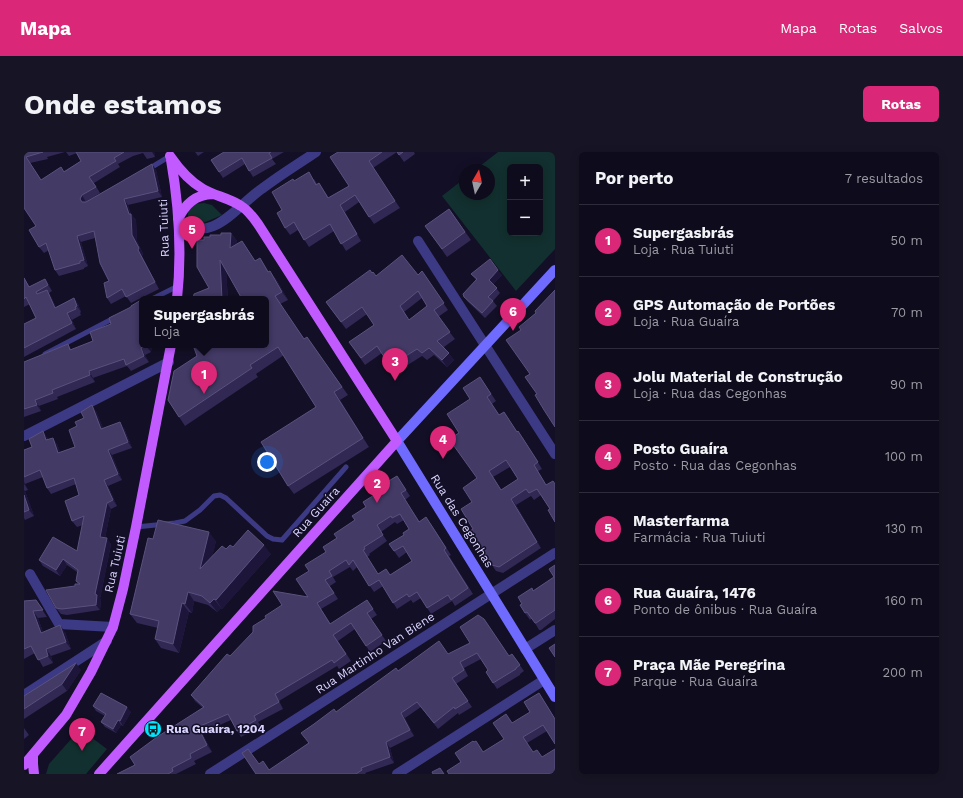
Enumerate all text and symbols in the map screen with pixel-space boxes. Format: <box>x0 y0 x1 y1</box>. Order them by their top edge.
text: Mapa <box>20 17 71 40</box>
text: Mapa <box>780 20 817 36</box>
text: Rotas <box>839 20 877 36</box>
text: Salvos <box>899 20 943 36</box>
button: Rotas <box>863 86 939 122</box>
text: Onde estamos <box>24 88 222 121</box>
north arrow <box>459 164 495 200</box>
map controls <box>507 164 543 236</box>
button: + <box>507 164 543 200</box>
text: Por perto <box>595 168 673 188</box>
text: 7 resultados <box>845 171 923 186</box>
street label: Rua Tuiuti <box>156 199 172 257</box>
button: − <box>507 200 543 236</box>
pin: 5 <box>179 216 205 249</box>
text: Supergasbrás <box>633 224 734 242</box>
text: 1 <box>605 233 611 248</box>
text: 50 m <box>891 233 923 248</box>
text: Loja · Rua Tuiuti <box>633 242 734 257</box>
popup <box>139 296 269 348</box>
text: GPS Automação de Portões <box>633 296 835 314</box>
pin: 6 <box>500 298 526 331</box>
text: 2 <box>604 305 612 320</box>
text: 70 m <box>891 305 923 320</box>
text: Supergasbrás <box>154 306 254 324</box>
text: Loja · Rua Guaíra <box>633 314 739 329</box>
text: Loja <box>154 324 180 339</box>
pin: 3 <box>382 348 408 381</box>
pin: 1 <box>191 361 217 394</box>
text: Jolu Material de Construção <box>633 368 843 386</box>
text: 3 <box>604 377 612 392</box>
text: 90 m <box>890 377 923 392</box>
text: Loja · Rua das Cegonhas <box>633 386 787 401</box>
pin: 4 <box>430 426 456 459</box>
text: Posto Guaíra <box>633 440 728 458</box>
text: 4 <box>604 449 612 464</box>
text: 100 m <box>885 449 923 464</box>
your location <box>257 452 277 472</box>
text: Posto · Rua das Cegonhas <box>633 458 797 473</box>
pin: 2 <box>364 470 390 503</box>
street label: Rua das Cegonhas <box>428 472 496 570</box>
street label: Rua Guaíra <box>290 484 343 540</box>
text: Masterfarma <box>633 512 729 530</box>
text: 5 <box>604 521 612 536</box>
text: 130 m <box>885 521 923 536</box>
text: Farmácia · Rua Tuiuti <box>633 530 765 545</box>
street label: Rua Tuiuti <box>102 534 128 594</box>
text: Rua Guaíra, 1476 <box>633 584 756 602</box>
text: 6 <box>604 593 612 608</box>
text: 160 m <box>885 593 923 608</box>
text: Ponto de ônibus · Rua Guaíra <box>633 602 817 617</box>
street label: Rua Martinho Van Biene <box>313 609 437 697</box>
text: Praça Mãe Peregrina <box>633 656 785 674</box>
text: 7 <box>604 665 612 680</box>
text: 200 m <box>882 665 923 680</box>
text: Parque · Rua Guaíra <box>633 674 758 689</box>
pin: 7 <box>69 718 95 751</box>
bus stop icon: Rua Guaíra, 1204 <box>143 719 163 739</box>
place label: Rua Guaíra, 1204 <box>166 722 266 736</box>

